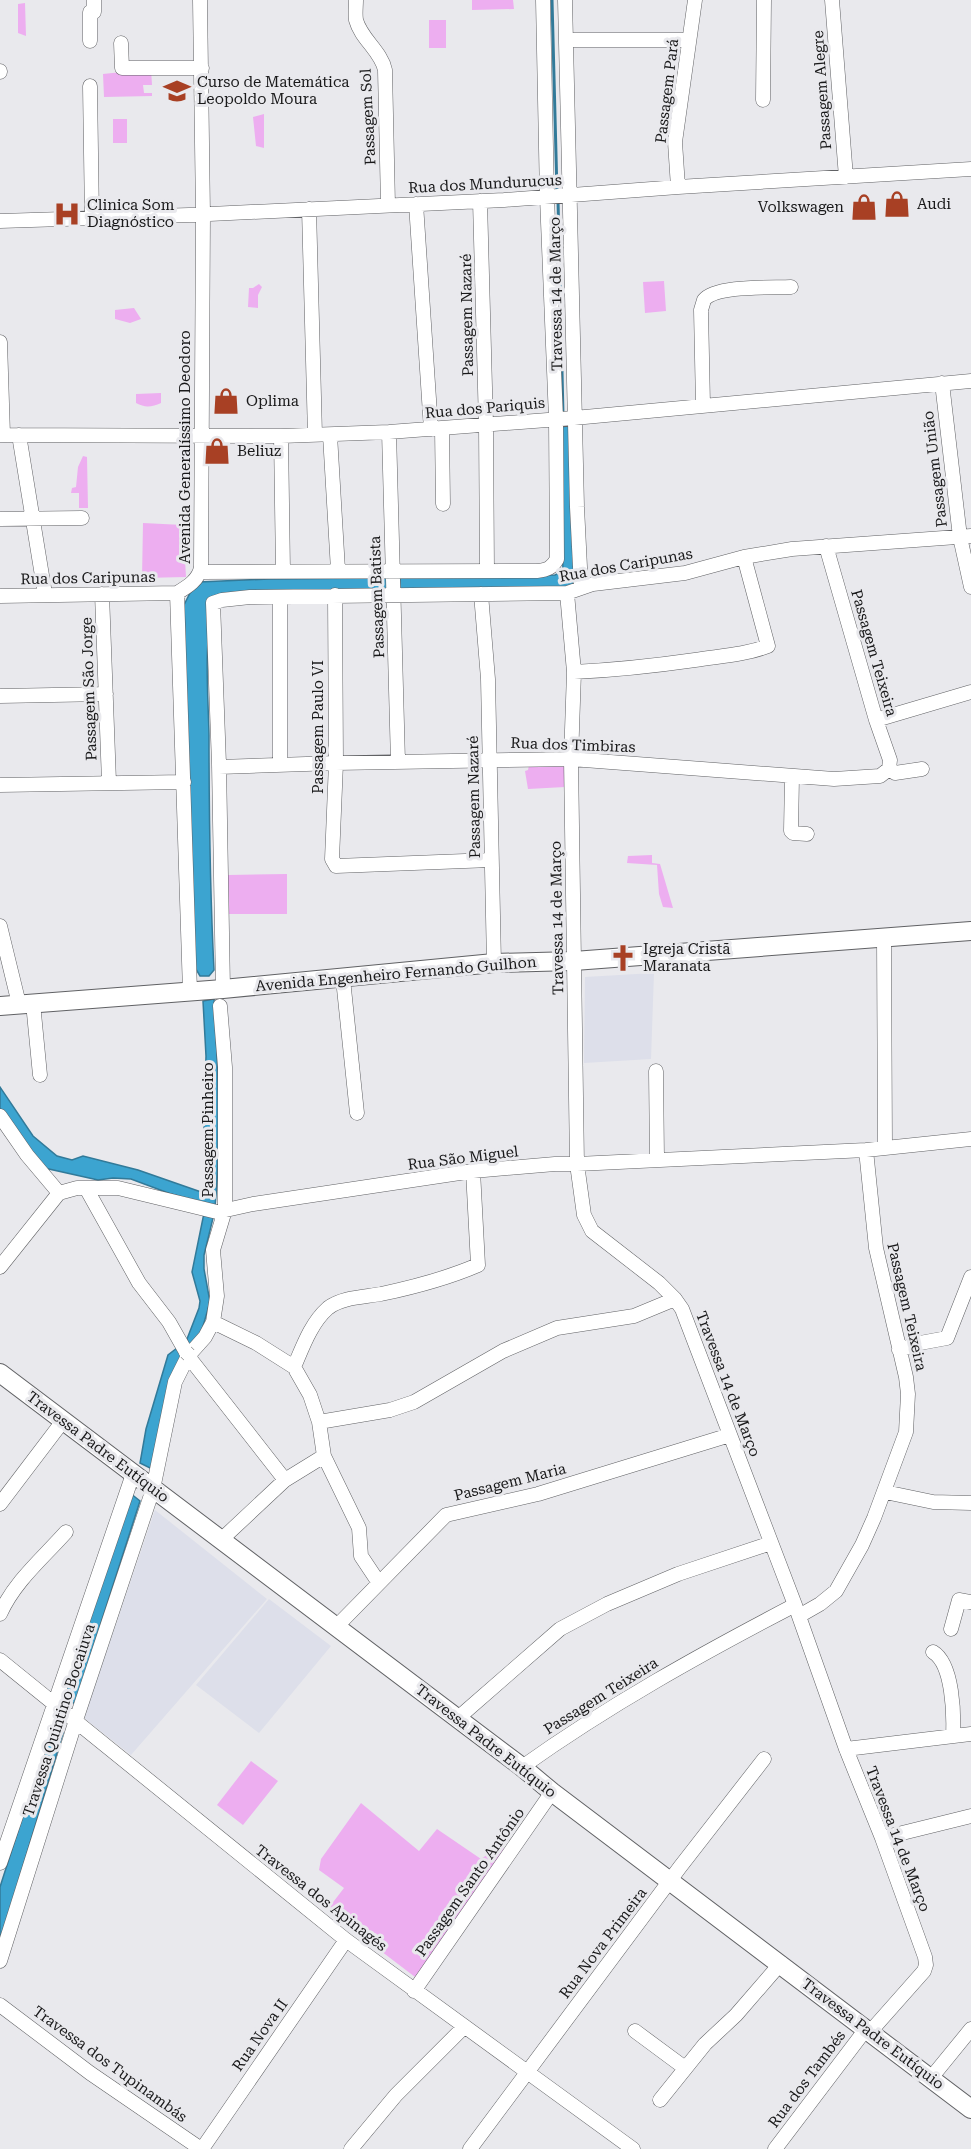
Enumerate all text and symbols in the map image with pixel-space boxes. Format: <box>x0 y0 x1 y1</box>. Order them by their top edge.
street label: Passagem Alegre <box>809 30 835 150</box>
street label: Passagem Pará <box>652 38 682 144</box>
street label: Passagem Sol <box>356 68 380 166</box>
place label: Curso de Matemática Leopoldo Moura <box>197 73 349 108</box>
school or university icon: Curso de Matemática Leopoldo Moura <box>162 76 192 106</box>
street label: Rua dos Mundurucus <box>408 171 562 197</box>
shop icon: Audi <box>882 189 912 219</box>
shop icon: Volkswagen <box>849 192 879 222</box>
place label: Audi <box>917 195 951 213</box>
place label: Clinica Som Diagnóstico <box>87 196 175 231</box>
place label: Volkswagen <box>758 198 844 216</box>
hospital icon: Clinica Som Diagnóstico <box>52 199 82 229</box>
street label: Travessa 14 de Março <box>546 217 566 371</box>
street label: Passagem Nazaré <box>457 253 477 377</box>
street label: Avenida Generalíssimo Deodoro <box>176 330 194 564</box>
shop icon: Oplima <box>211 386 241 416</box>
place label: Oplima <box>246 392 299 410</box>
street label: Rua dos Pariquis <box>424 394 546 422</box>
street label: Passagem União <box>919 410 951 528</box>
shop icon: Beliuz <box>202 436 232 466</box>
place label: Beliuz <box>237 442 281 460</box>
street label: Passagem Batista <box>366 535 388 659</box>
street label: Rua dos Caripunas <box>558 544 694 586</box>
street label: Rua dos Caripunas <box>20 568 156 588</box>
street label: Passagem Teixeira <box>847 587 901 719</box>
street label: Passagem São Jorge <box>77 617 101 761</box>
street label: Passagem Paulo VI <box>309 660 327 794</box>
street label: Rua dos Timbiras <box>510 734 636 756</box>
street label: Passagem Nazaré <box>464 735 484 859</box>
street label: Travessa 14 de Março <box>547 841 567 995</box>
place label: Igreja Cristã Maranata <box>643 940 730 975</box>
church icon: Igreja Cristã Maranata <box>608 943 638 973</box>
street label: Avenida Engenheiro Fernando Guilhon <box>255 953 537 995</box>
street label: Passagem Pinheiro <box>199 1062 217 1198</box>
street label: Rua São Miguel <box>407 1142 520 1174</box>
street label: Passagem Teixeira <box>883 1241 931 1373</box>
street label: Travessa 14 de Março <box>692 1309 764 1459</box>
street label: Travessa Padre Eutíquio <box>23 1388 173 1506</box>
street label: Passagem Maria <box>452 1459 568 1505</box>
street label: Travessa Quintino Bocaiuva <box>19 1621 99 1819</box>
street label: Passagem Teixeira <box>541 1654 661 1738</box>
street label: Travessa Padre Eutíquio <box>412 1681 560 1801</box>
street label: Travessa 14 de Março <box>862 1764 934 1914</box>
street label: Passagem Santo Antônio <box>412 1804 528 1960</box>
street label: Travessa dos Apinagés <box>251 1841 391 1955</box>
street label: Rua Nova Primeira <box>556 1884 650 2002</box>
street label: Travessa Padre Eutíquio <box>798 1975 948 2093</box>
street label: Rua Nova II <box>229 1996 291 2074</box>
street label: Travessa dos Tupinambás <box>29 2002 191 2126</box>
street label: Rua dos Tambés <box>765 2027 849 2131</box>

